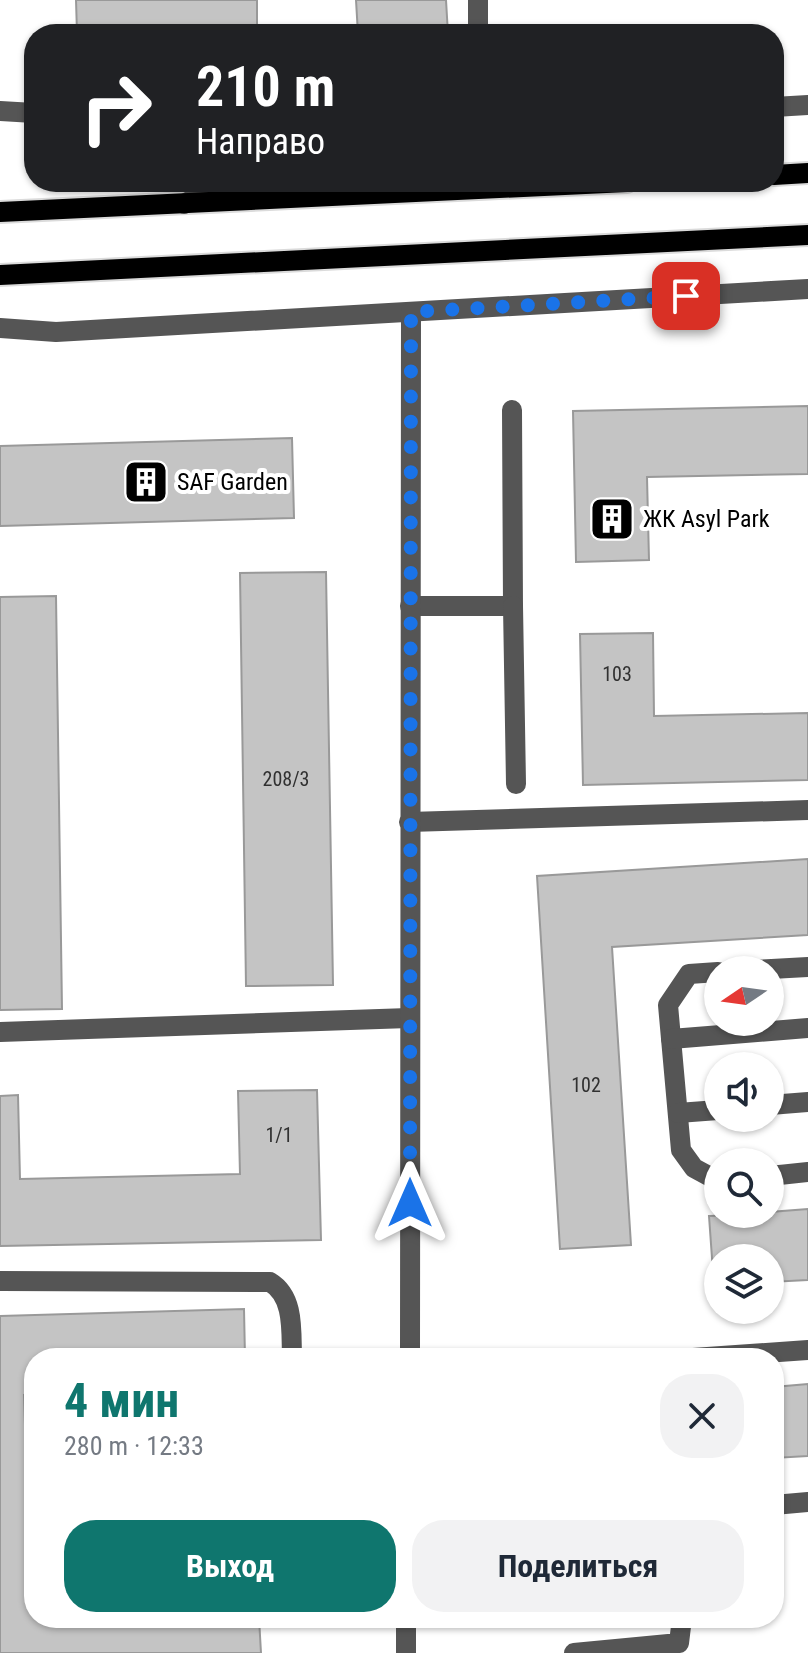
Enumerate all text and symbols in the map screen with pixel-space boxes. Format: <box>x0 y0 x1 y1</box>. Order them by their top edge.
text: 210 m <box>196 54 335 120</box>
icon: right <box>64 56 168 160</box>
text: Направо <box>196 121 325 163</box>
pin <box>652 262 720 330</box>
icon: arrive <box>664 274 708 318</box>
building icon: SAF Garden <box>122 458 170 506</box>
place label: SAF Garden <box>177 468 288 496</box>
building icon: ЖК Asyl Park <box>588 495 636 543</box>
place label: ЖК Asyl Park <box>643 505 770 533</box>
house number: 103 <box>602 662 632 686</box>
house number: 208/3 <box>263 767 309 791</box>
north arrow <box>704 956 784 1036</box>
map controls <box>704 956 784 1324</box>
button: sound <box>704 1052 784 1132</box>
house number: 102 <box>571 1073 601 1097</box>
house number: 1/1 <box>265 1123 293 1147</box>
button: search <box>704 1148 784 1228</box>
position arrow <box>368 1161 452 1245</box>
button: layers <box>704 1244 784 1324</box>
text: 4 мин <box>64 1372 179 1429</box>
button: close <box>660 1374 744 1458</box>
text: 280 m · 12:33 <box>64 1431 204 1461</box>
button: Выход <box>64 1520 396 1612</box>
button: Поделиться <box>412 1520 744 1612</box>

